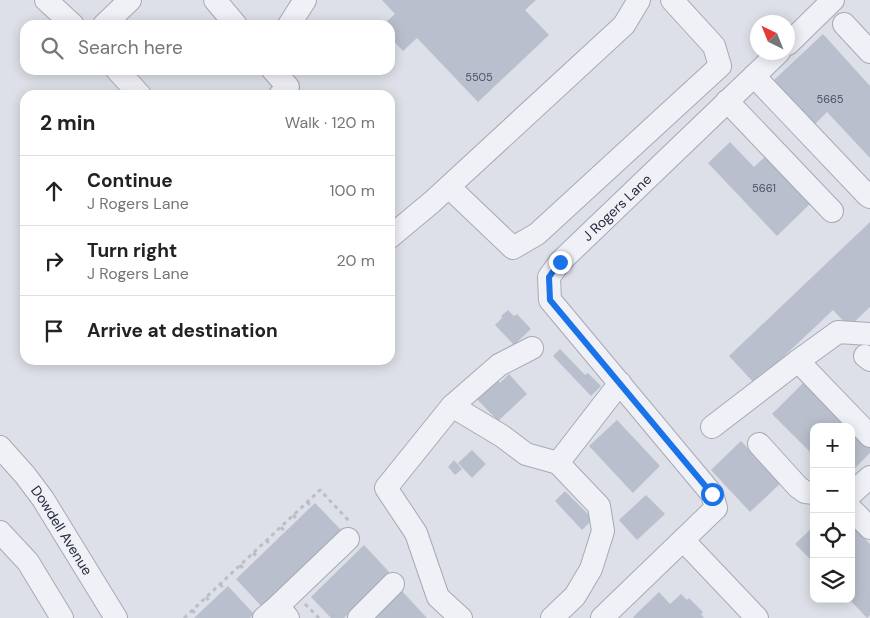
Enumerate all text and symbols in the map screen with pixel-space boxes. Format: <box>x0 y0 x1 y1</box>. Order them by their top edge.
north arrow <box>750 15 795 60</box>
search box <box>20 20 395 75</box>
icon: search <box>38 34 66 62</box>
text: Search here <box>78 35 183 60</box>
house number: 5505 <box>465 70 493 84</box>
house number: 5665 <box>816 92 844 106</box>
text: 2 min <box>40 109 96 137</box>
text: Walk · 120 m <box>285 112 375 133</box>
text: Continue <box>87 168 173 193</box>
street label: J Rogers Lane <box>578 170 655 245</box>
icon: ahead <box>40 177 68 205</box>
text: 100 m <box>330 180 375 201</box>
house number: 5661 <box>752 181 776 195</box>
text: J Rogers Lane <box>87 193 189 214</box>
text: Turn right <box>87 238 177 263</box>
icon: right <box>40 247 68 275</box>
text: 20 m <box>336 250 375 271</box>
route end <box>549 251 572 274</box>
text: J Rogers Lane <box>87 263 189 284</box>
icon: arrive <box>40 317 68 345</box>
text: Arrive at destination <box>87 318 278 343</box>
map controls <box>810 423 855 603</box>
button: + <box>810 423 855 468</box>
button: − <box>810 468 855 513</box>
street label: Dowdell Avenue <box>27 482 97 578</box>
route start <box>701 483 724 506</box>
button: locate <box>810 513 855 558</box>
button: layers <box>810 558 855 603</box>

